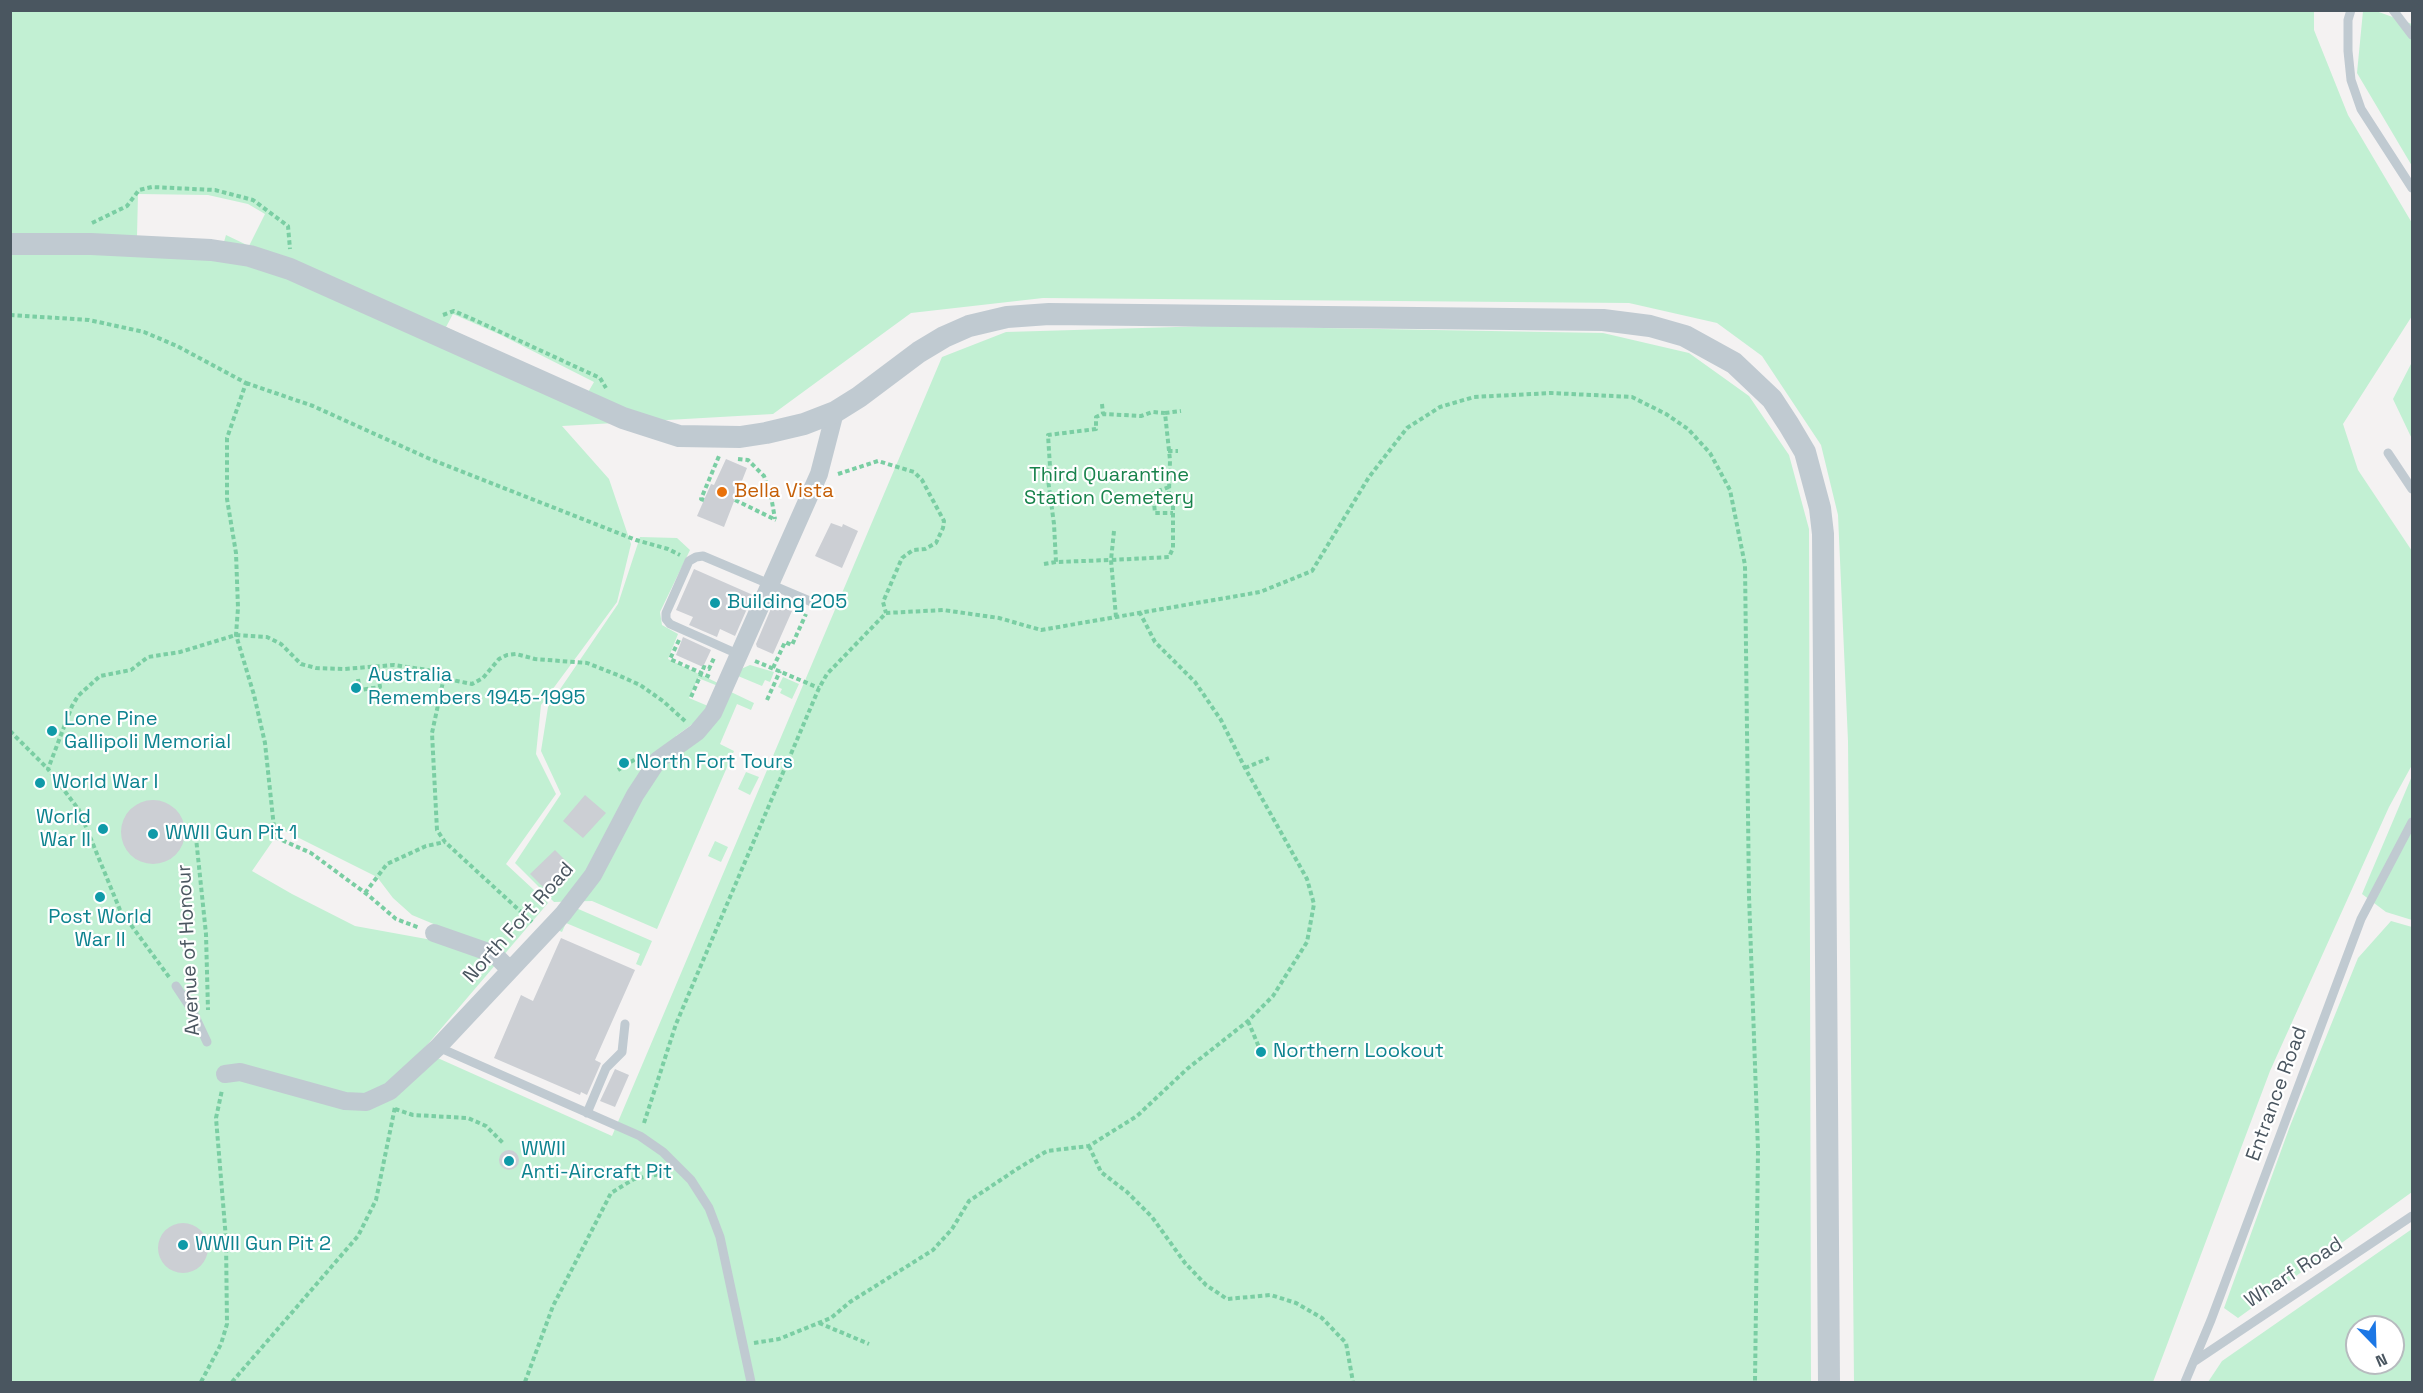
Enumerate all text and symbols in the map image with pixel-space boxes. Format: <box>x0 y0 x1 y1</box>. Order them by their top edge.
park label: Third Quarantine Station Cemetery <box>1024 464 1194 511</box>
place label: Bella Vista <box>734 480 834 504</box>
marker: Bella Vista <box>715 485 729 499</box>
place label: Building 205 <box>727 591 847 615</box>
marker: Building 205 <box>708 596 722 610</box>
place label: Australia Remembers 1945-1995 <box>368 664 585 711</box>
marker: Australia Remembers 1945-1995 <box>349 681 363 695</box>
place label: Lone Pine Gallipoli Memorial <box>64 708 231 755</box>
marker: Lone Pine Gallipoli Memorial <box>45 724 59 738</box>
place label: North Fort Tours <box>636 751 793 775</box>
marker: North Fort Tours <box>617 756 631 770</box>
place label: World War I <box>52 771 158 795</box>
marker: World War I <box>33 776 47 790</box>
place label: World War II <box>36 806 91 853</box>
marker: World War II <box>96 822 110 836</box>
place label: WWII Gun Pit 1 <box>165 822 297 846</box>
marker: WWII Gun Pit 1 <box>146 827 160 841</box>
street label: North Fort Road <box>459 858 579 988</box>
street label: Avenue of Honour <box>173 864 205 1036</box>
marker: Post World War II <box>93 890 107 904</box>
place label: Post World War II <box>48 906 152 953</box>
street label: Entrance Road <box>2242 1023 2312 1165</box>
place label: Northern Lookout <box>1273 1040 1444 1064</box>
marker: Northern Lookout <box>1254 1045 1268 1059</box>
place label: WWII Anti-Aircraft Pit <box>521 1138 672 1185</box>
marker: WWII Anti-Aircraft Pit <box>502 1154 516 1168</box>
street label: Wharf Road <box>2241 1232 2347 1314</box>
place label: WWII Gun Pit 2 <box>195 1233 331 1257</box>
marker: WWII Gun Pit 2 <box>176 1238 190 1252</box>
north arrow <box>2345 1315 2405 1375</box>
text: N <box>2372 1348 2390 1372</box>

